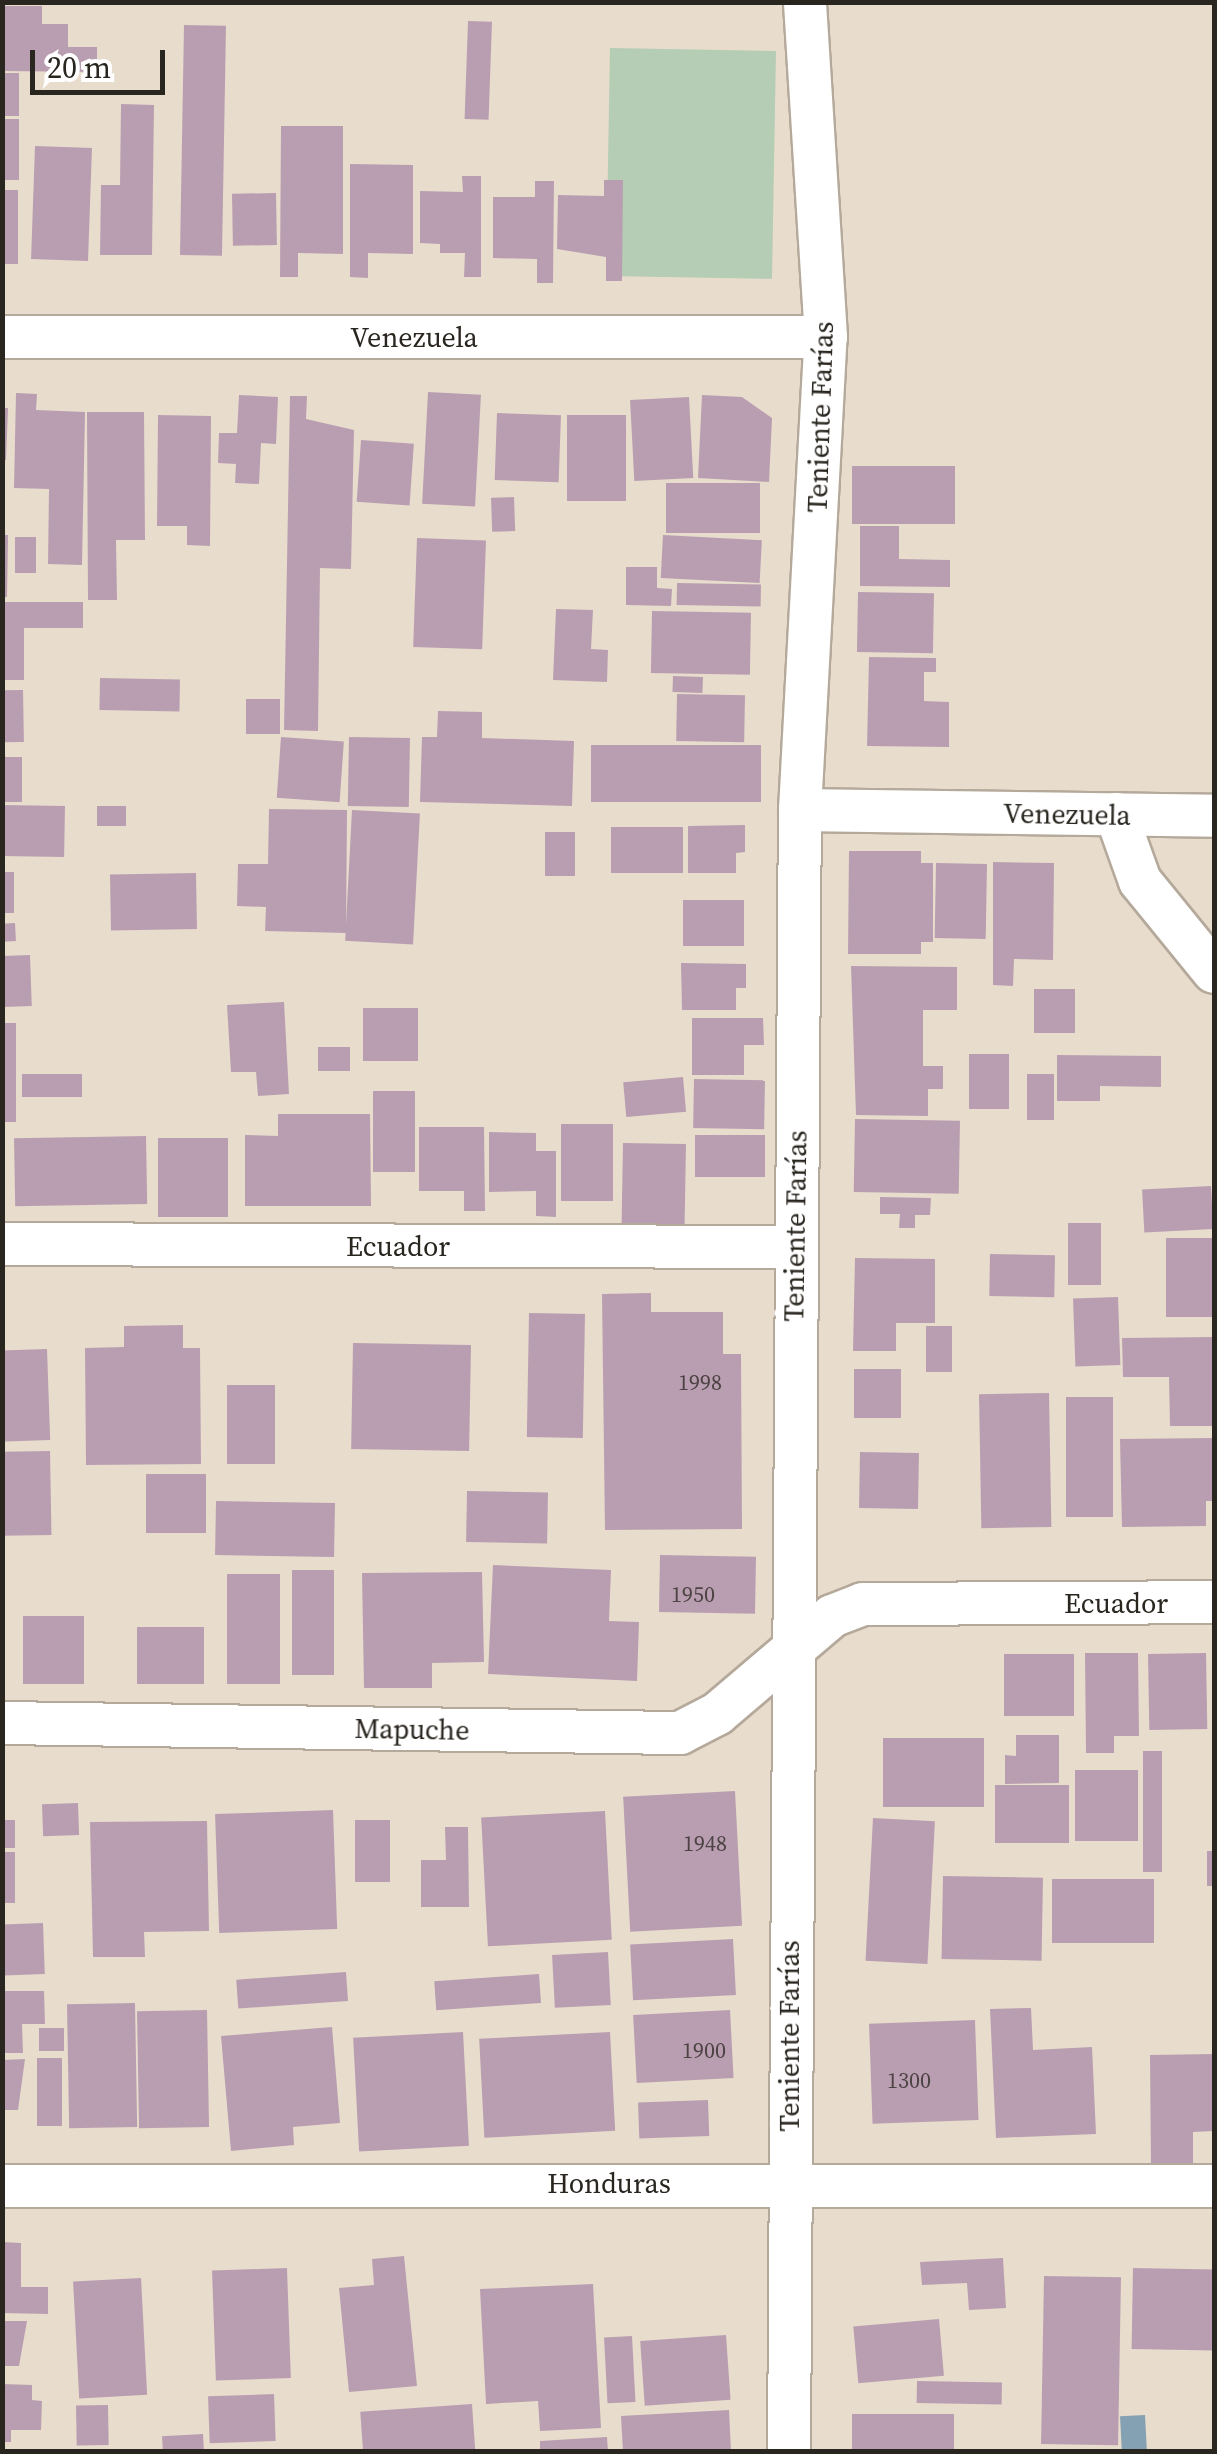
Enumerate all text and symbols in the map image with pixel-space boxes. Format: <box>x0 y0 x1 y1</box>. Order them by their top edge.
scale bar <box>35 30 170 92</box>
text: 20 m <box>47 47 111 88</box>
street label: Venezuela <box>350 320 478 354</box>
street label: Teniente Farías <box>800 321 840 513</box>
street label: Venezuela <box>1003 796 1131 832</box>
street label: Teniente Farías <box>777 1130 813 1322</box>
street label: Ecuador <box>346 1229 450 1263</box>
house number: 1998 <box>678 1370 722 1396</box>
house number: 1950 <box>671 1582 715 1608</box>
street label: Ecuador <box>1064 1586 1168 1620</box>
street label: Mapuche <box>354 1711 470 1747</box>
house number: 1948 <box>683 1831 727 1857</box>
street label: Teniente Farías <box>772 1940 806 2132</box>
house number: 1900 <box>682 2038 726 2064</box>
house number: 1300 <box>887 2068 931 2094</box>
street label: Honduras <box>547 2166 671 2200</box>

